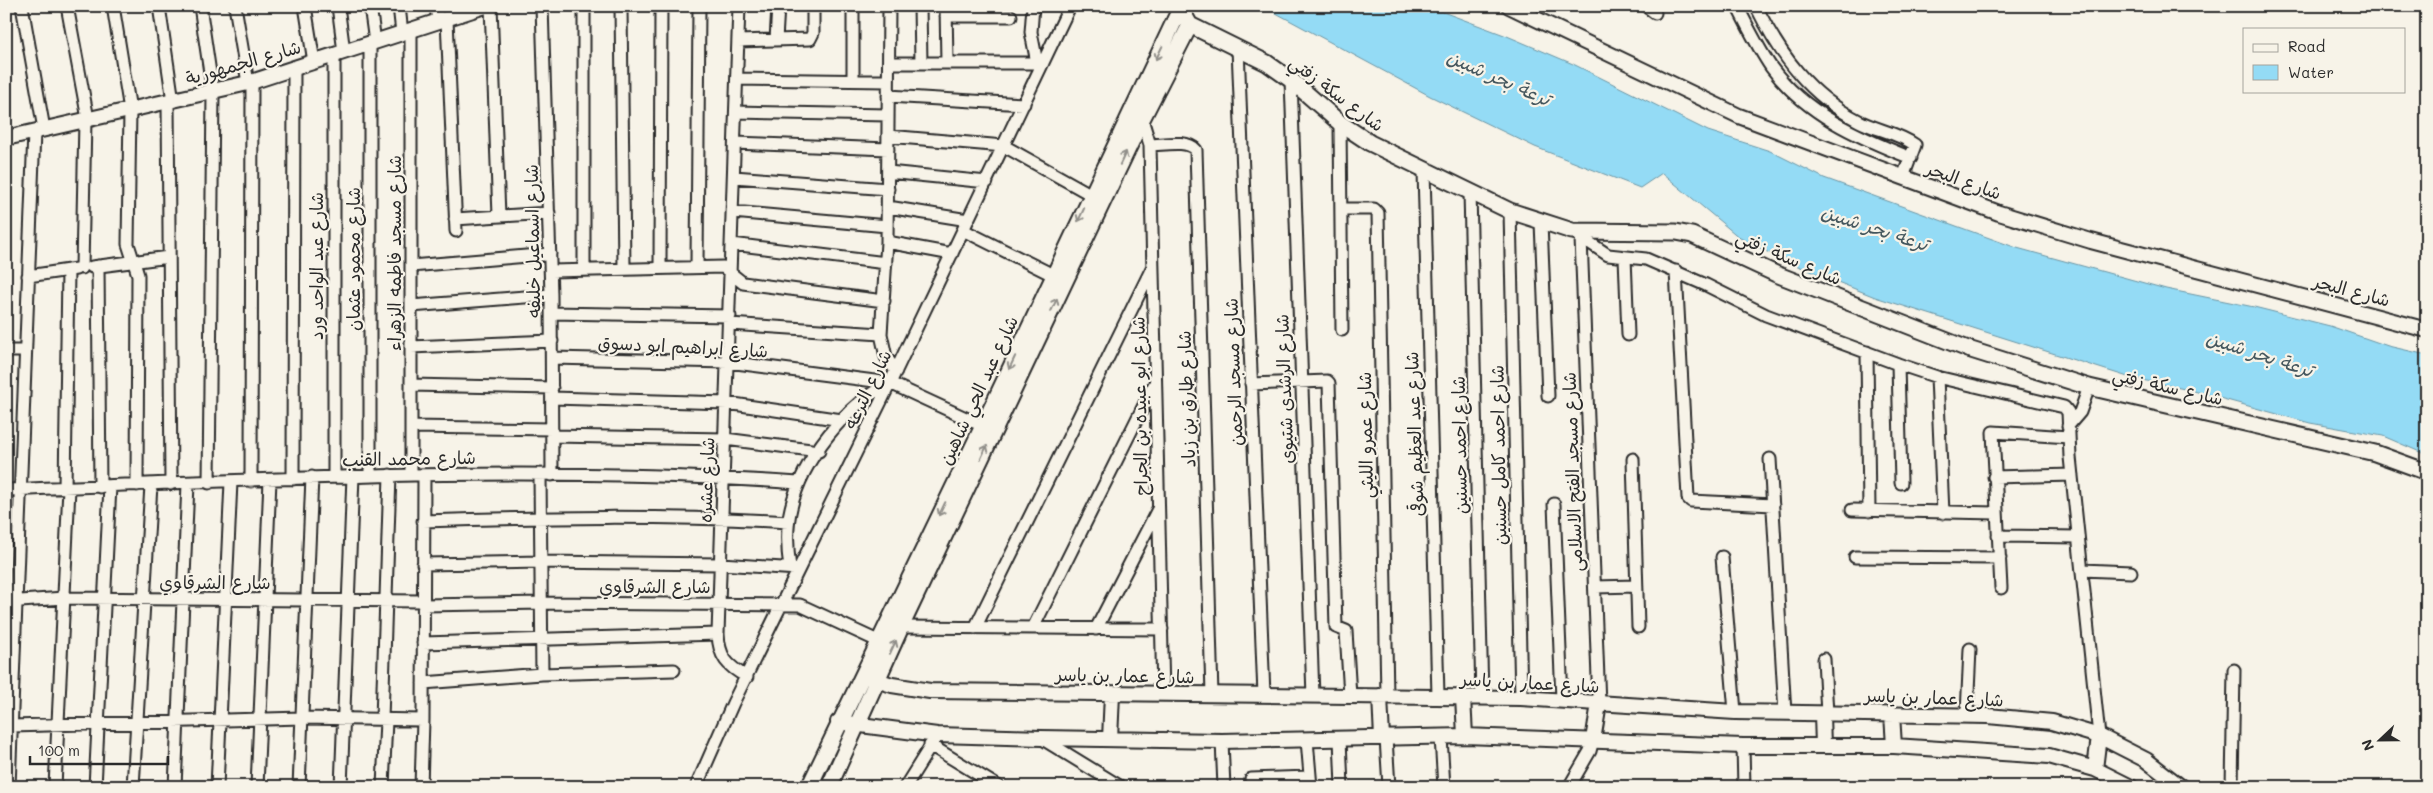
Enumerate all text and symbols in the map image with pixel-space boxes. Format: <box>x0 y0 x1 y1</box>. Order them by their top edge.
legend <box>2243 28 2406 92</box>
street label: شارع الجمهورية <box>183 34 304 91</box>
text: Road <box>2288 36 2325 56</box>
water label: ترعة بحر شبين <box>1443 43 1558 112</box>
one-way arrow <box>1153 45 1163 60</box>
street label: شارع سكة زفتي <box>1282 49 1389 140</box>
text: Water <box>2288 62 2334 82</box>
one-way arrow <box>1119 151 1129 166</box>
street label: شارع مسجد فاطمه الزهراء <box>382 155 407 351</box>
street label: شارع البحر <box>1921 155 2005 206</box>
street label: شارع اسماعيل خليفه <box>519 164 546 318</box>
street label: شارع محمود عثمان <box>341 187 366 331</box>
street label: شارع عبد الواحد ورد <box>304 192 329 340</box>
water label: ترعة بحر شبين <box>1819 198 1935 257</box>
one-way arrow <box>1075 207 1085 222</box>
street label: شارع سكة زفتي <box>1730 224 1846 295</box>
street label: شارع البحر <box>2309 268 2393 313</box>
one-way arrow <box>1050 298 1059 313</box>
street label: شارع مسجد الرحمن <box>1218 298 1249 446</box>
street label: شارع عبد الحي شاهين <box>933 312 1028 471</box>
street label: شارع الرشدى شتيوى <box>1269 314 1300 464</box>
street label: شارع ابو عبيده بن الجراح <box>1125 316 1154 496</box>
water label: ترعة بحر شبين <box>2204 324 2320 383</box>
street label: شارع ابراهيم ابو دسوق <box>597 330 769 365</box>
street label: شارع طارق بن زياد <box>1172 330 1201 468</box>
street label: شارع الترعه <box>837 345 897 433</box>
street label: شارع عبد العظيم شوقى <box>1399 351 1432 517</box>
one-way arrow <box>1007 355 1017 370</box>
street label: شارع سكة زفتي <box>2109 362 2226 415</box>
street label: شارع احمد كامل حسنين <box>1484 365 1513 545</box>
street label: شارع عمرو الليثي <box>1352 371 1383 499</box>
street label: شارع مسجد الفتح الاسلامى <box>1557 372 1588 572</box>
street label: شارع احمد حسنين <box>1446 376 1473 514</box>
street label: شارع عشره <box>693 437 720 523</box>
street label: شارع محمد القنب <box>342 445 476 472</box>
one-way arrow <box>980 445 990 460</box>
one-way arrow <box>937 501 946 516</box>
street label: شارع الشرقاوي <box>159 570 271 596</box>
street label: شارع الشرقاوي <box>599 574 711 600</box>
one-way arrow <box>888 640 898 655</box>
street label: شارع عمار بن ياسر <box>1053 662 1195 689</box>
street label: شارع عمار بن ياسر <box>1458 666 1600 699</box>
street label: شارع عمار بن ياسر <box>1862 683 2004 712</box>
north arrow <box>2356 716 2406 766</box>
scale bar <box>30 733 168 765</box>
text: N <box>2357 737 2378 754</box>
text: 100 m <box>38 740 80 760</box>

